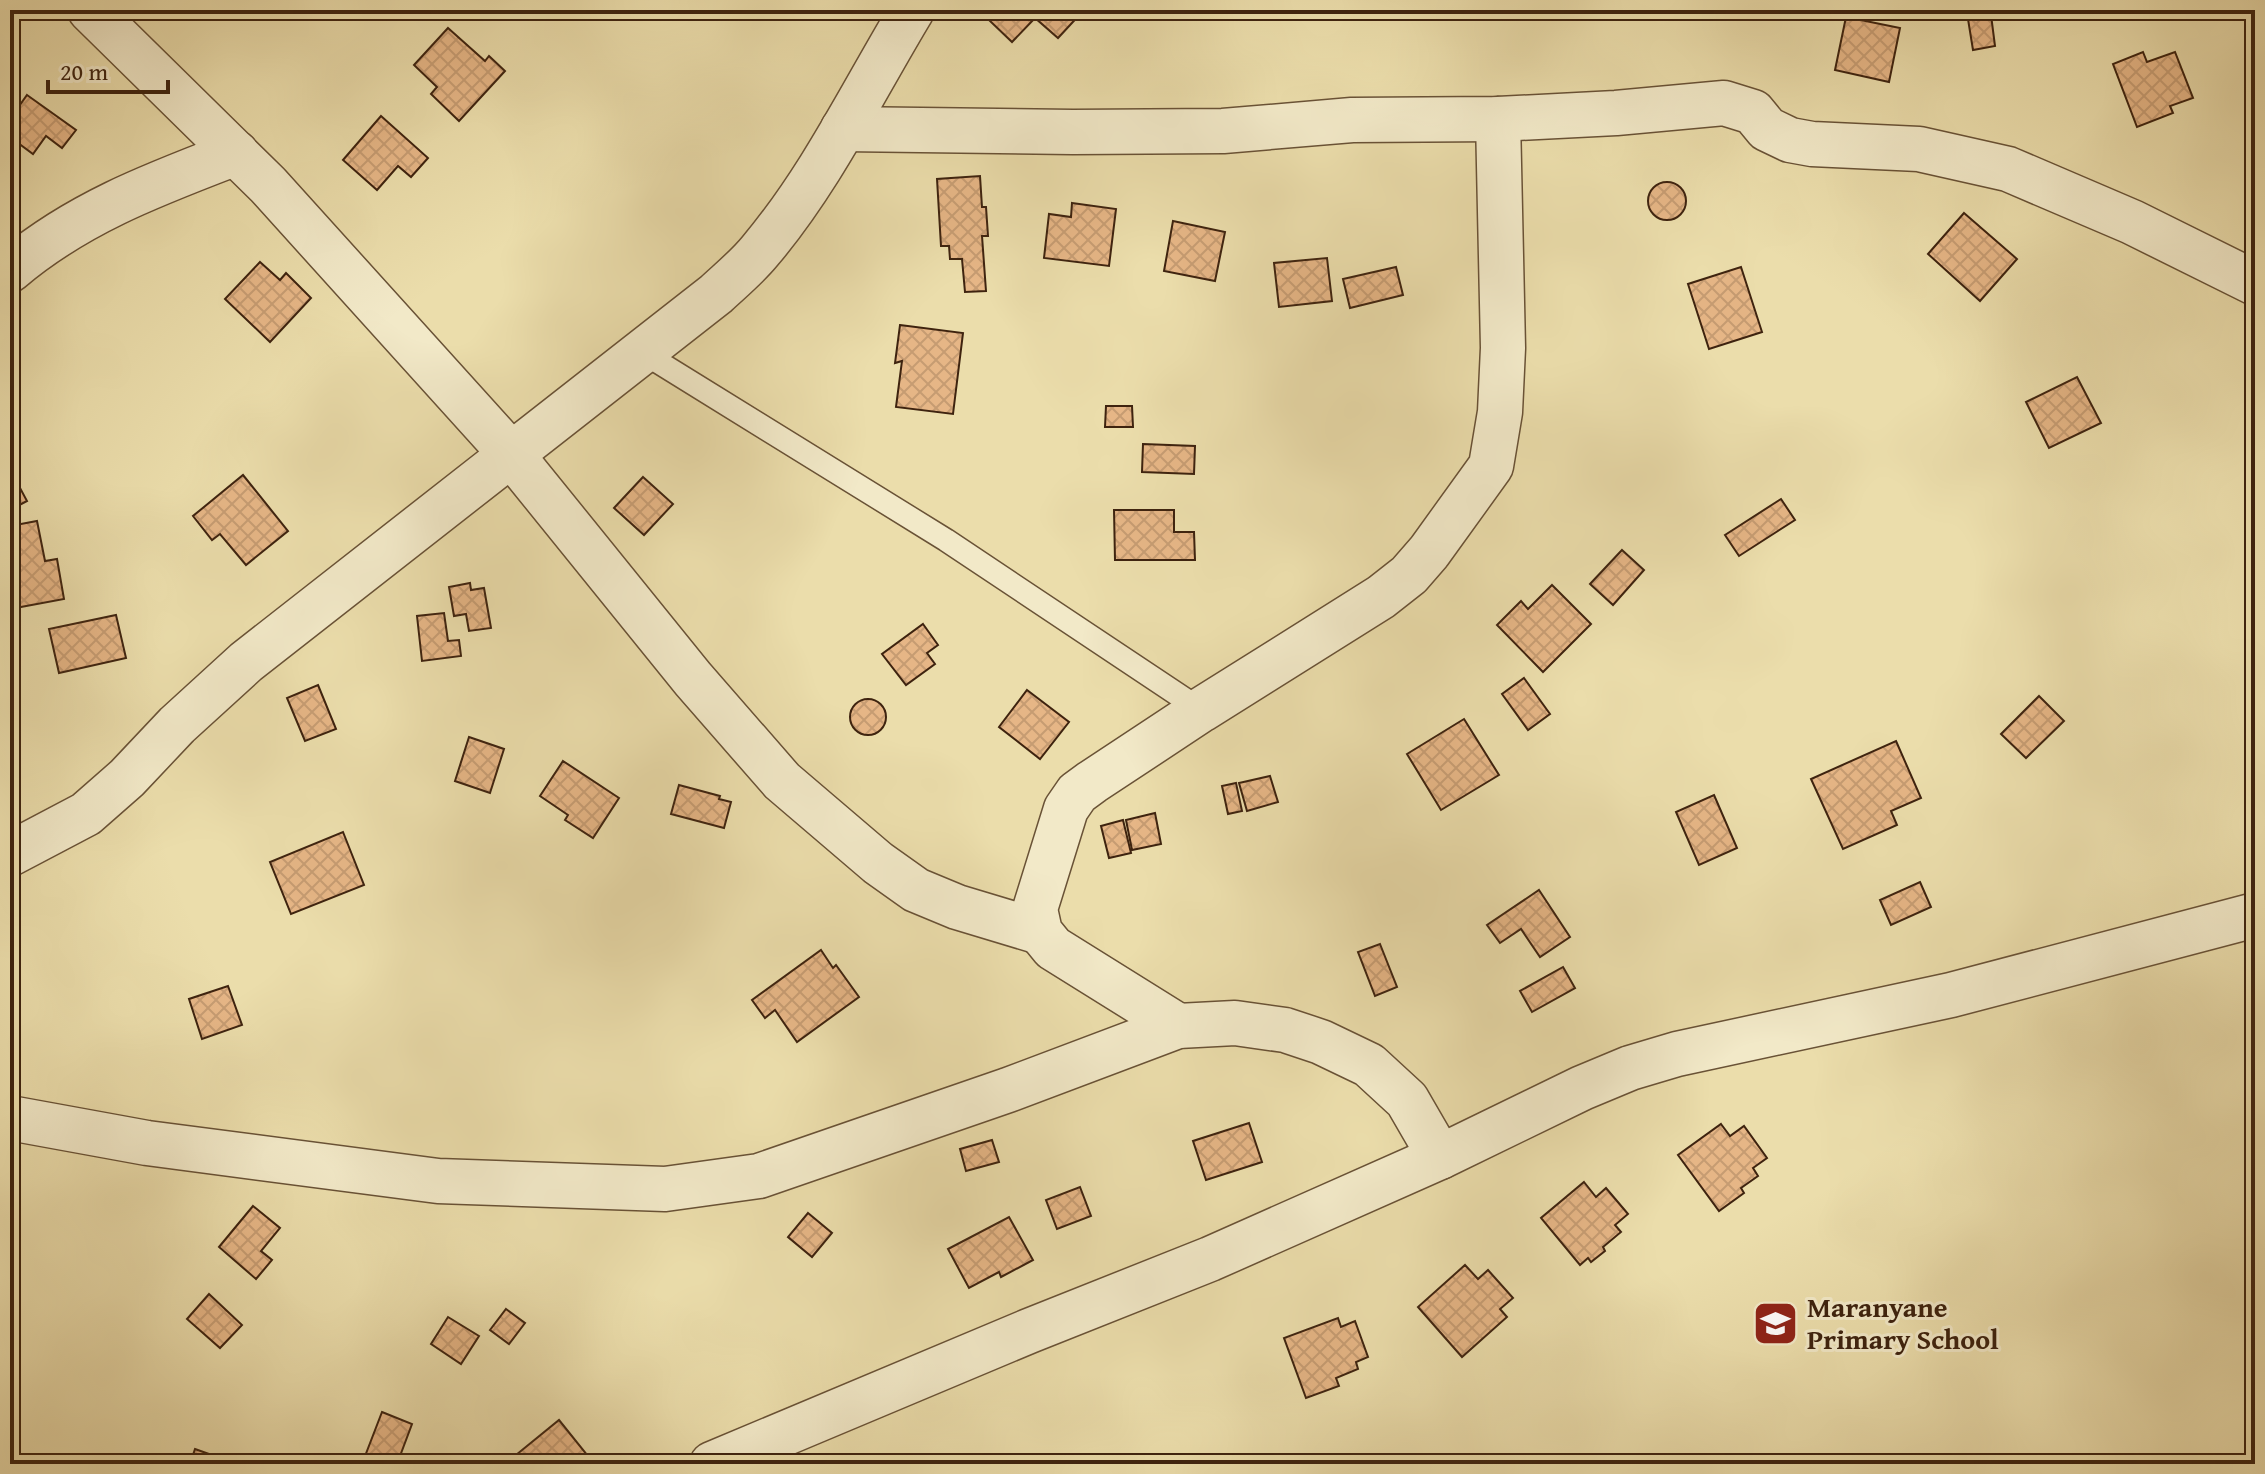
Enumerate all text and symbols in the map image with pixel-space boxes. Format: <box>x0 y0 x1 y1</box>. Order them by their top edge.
scale bar <box>48 44 168 94</box>
text: 20 m <box>60 54 108 89</box>
place label: Maranyane Primary School <box>1807 1286 1999 1359</box>
school or university icon: Maranyane Primary School <box>1752 1299 1800 1347</box>

